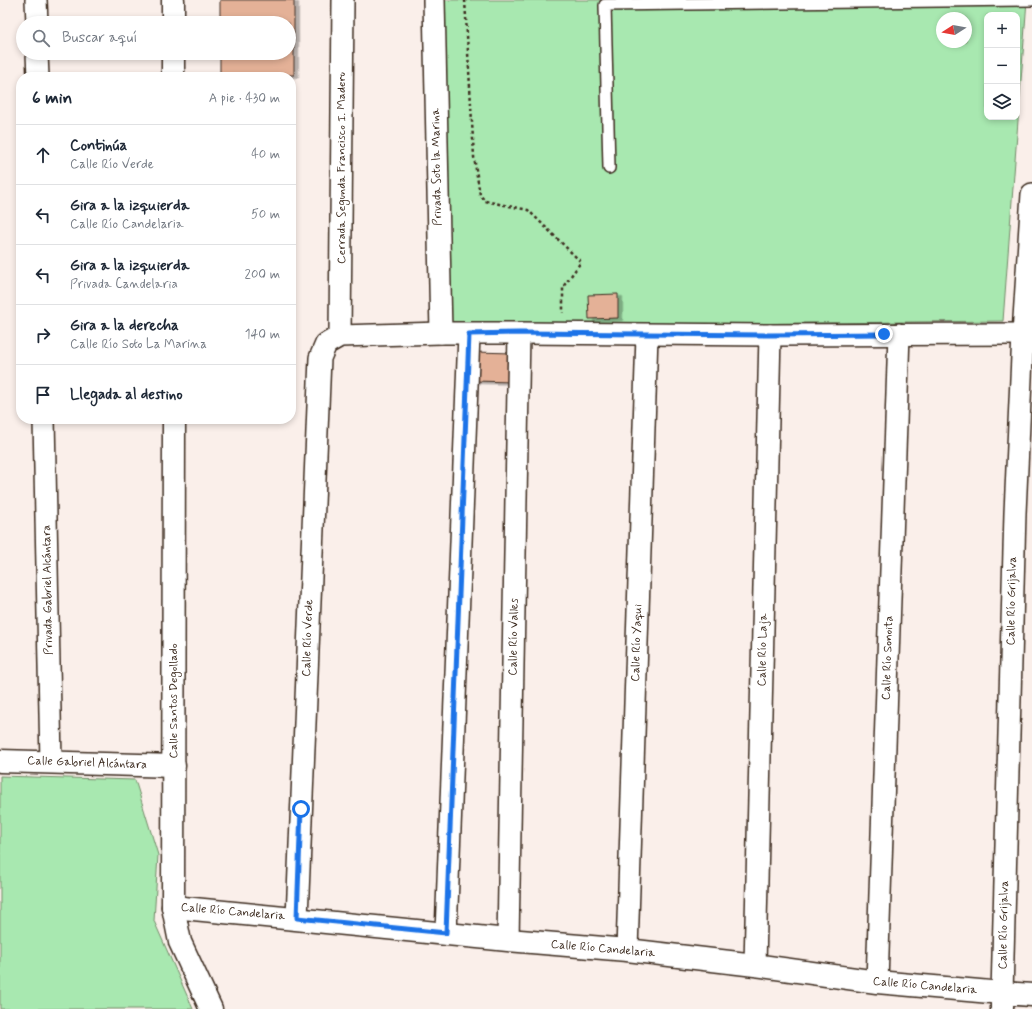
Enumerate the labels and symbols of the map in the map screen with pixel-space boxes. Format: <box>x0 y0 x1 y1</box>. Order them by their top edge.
north arrow <box>936 12 972 48</box>
street label: Cerrada Segunda Francisco I. Madero <box>334 72 350 264</box>
street label: Privada Soto la Marina <box>428 107 446 226</box>
route end <box>875 325 893 343</box>
street label: Privada Gabriel Alcántara <box>39 525 57 655</box>
street label: Calle Río Grijalva <box>1003 556 1021 646</box>
street label: Calle Río Valles <box>505 597 523 676</box>
street label: Calle Río Verde <box>299 599 317 677</box>
street label: Calle Río Yaqui <box>628 604 646 682</box>
street label: Calle Río Laja <box>754 613 772 687</box>
street label: Calle Río Sonoita <box>879 615 897 700</box>
street label: Calle Santos Degollado <box>166 643 182 759</box>
street label: Calle Gabriel Alcántara <box>27 753 147 773</box>
route start <box>292 800 310 818</box>
street label: Calle Río Grijalva <box>995 880 1013 970</box>
street label: Calle Río Candelaria <box>180 899 287 925</box>
street label: Calle Río Candelaria <box>550 936 657 962</box>
street label: Calle Río Candelaria <box>872 973 979 999</box>

